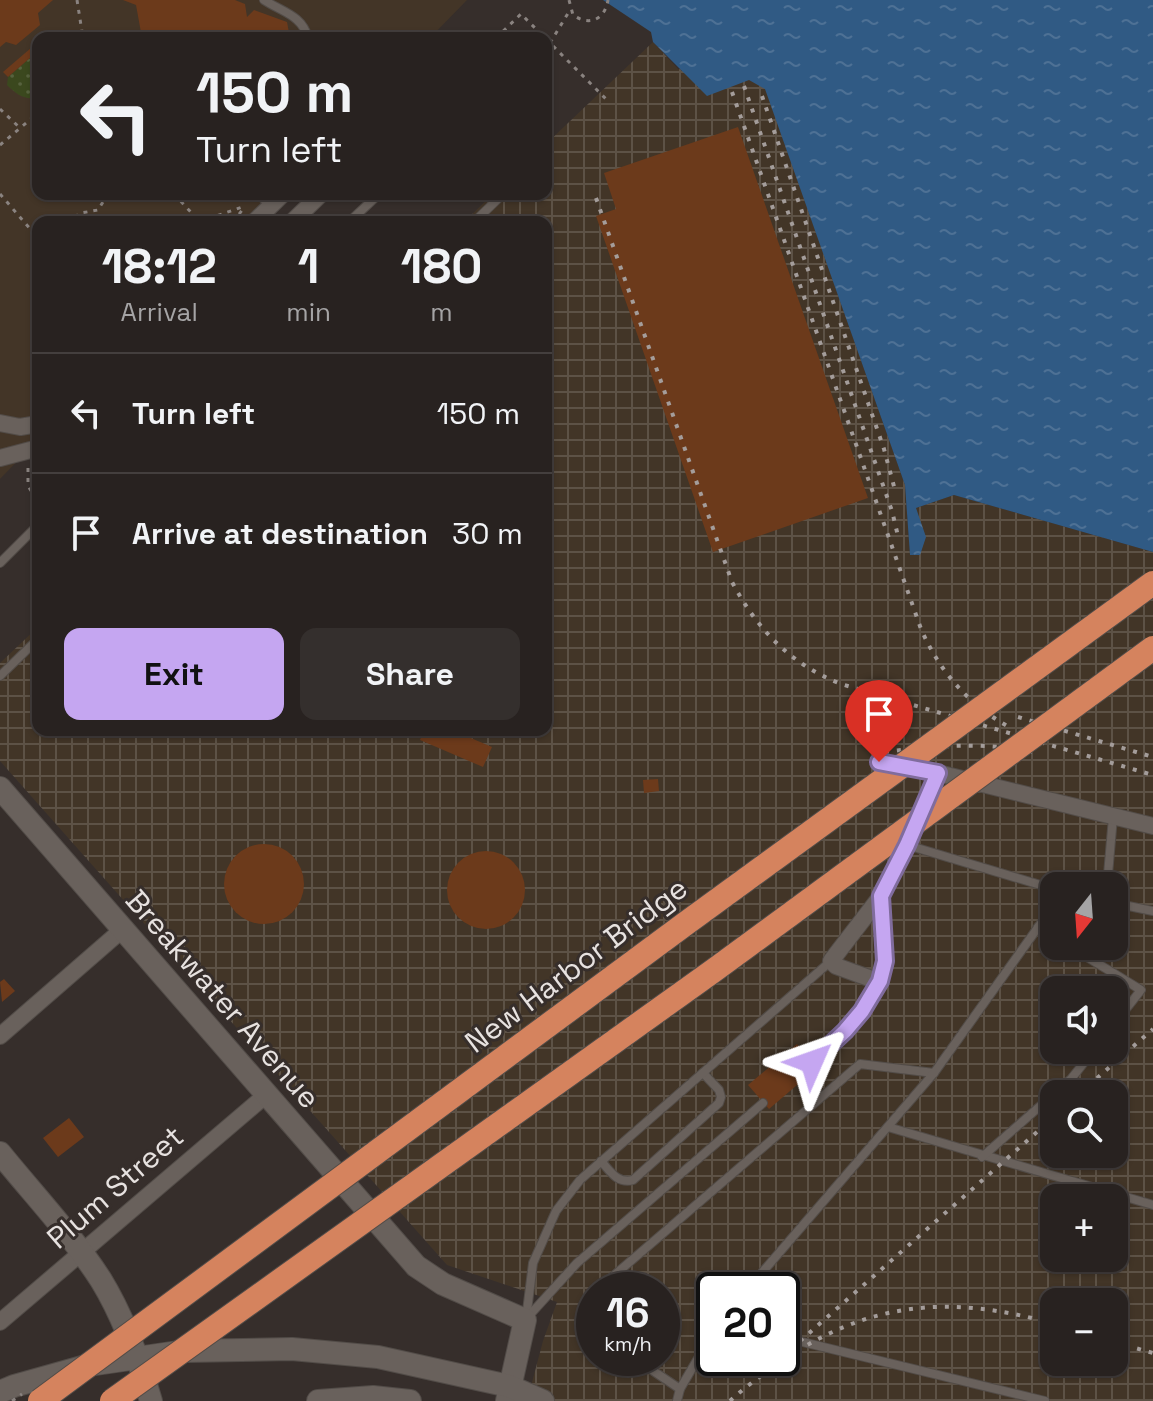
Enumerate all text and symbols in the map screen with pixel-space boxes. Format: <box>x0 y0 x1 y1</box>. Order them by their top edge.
text: 150 m <box>196 57 353 128</box>
icon: left <box>64 64 168 168</box>
text: Turn left <box>196 127 343 173</box>
text: 18:12 <box>102 236 217 297</box>
text: 1 <box>298 236 320 297</box>
text: 180 <box>401 236 482 297</box>
text: Arrival <box>121 295 198 329</box>
text: min <box>286 295 331 329</box>
text: m <box>430 295 453 329</box>
icon: left <box>64 391 108 435</box>
text: Turn left <box>132 394 255 433</box>
text: 150 m <box>437 394 520 433</box>
icon: arrive <box>64 511 108 555</box>
text: Arrive at destination <box>132 514 428 553</box>
text: 30 m <box>452 514 523 553</box>
button: Exit <box>64 628 284 720</box>
button: Share <box>300 628 520 720</box>
pin <box>845 680 913 762</box>
icon: arrive <box>857 692 901 736</box>
street label: New Harbor Bridge <box>457 868 695 1062</box>
north arrow <box>1040 872 1128 960</box>
map controls <box>1040 872 1128 1376</box>
street label: Breakwater Avenue <box>117 882 329 1116</box>
button: sound <box>1040 976 1128 1064</box>
position arrow <box>770 1020 854 1104</box>
button: search <box>1040 1080 1128 1168</box>
street label: Plum Street <box>38 1117 192 1257</box>
button: + <box>1040 1184 1128 1272</box>
speed limit sign: 20 <box>696 1272 800 1376</box>
text: 16 <box>607 1288 649 1339</box>
button: − <box>1040 1288 1128 1376</box>
text: km/h <box>604 1331 652 1357</box>

